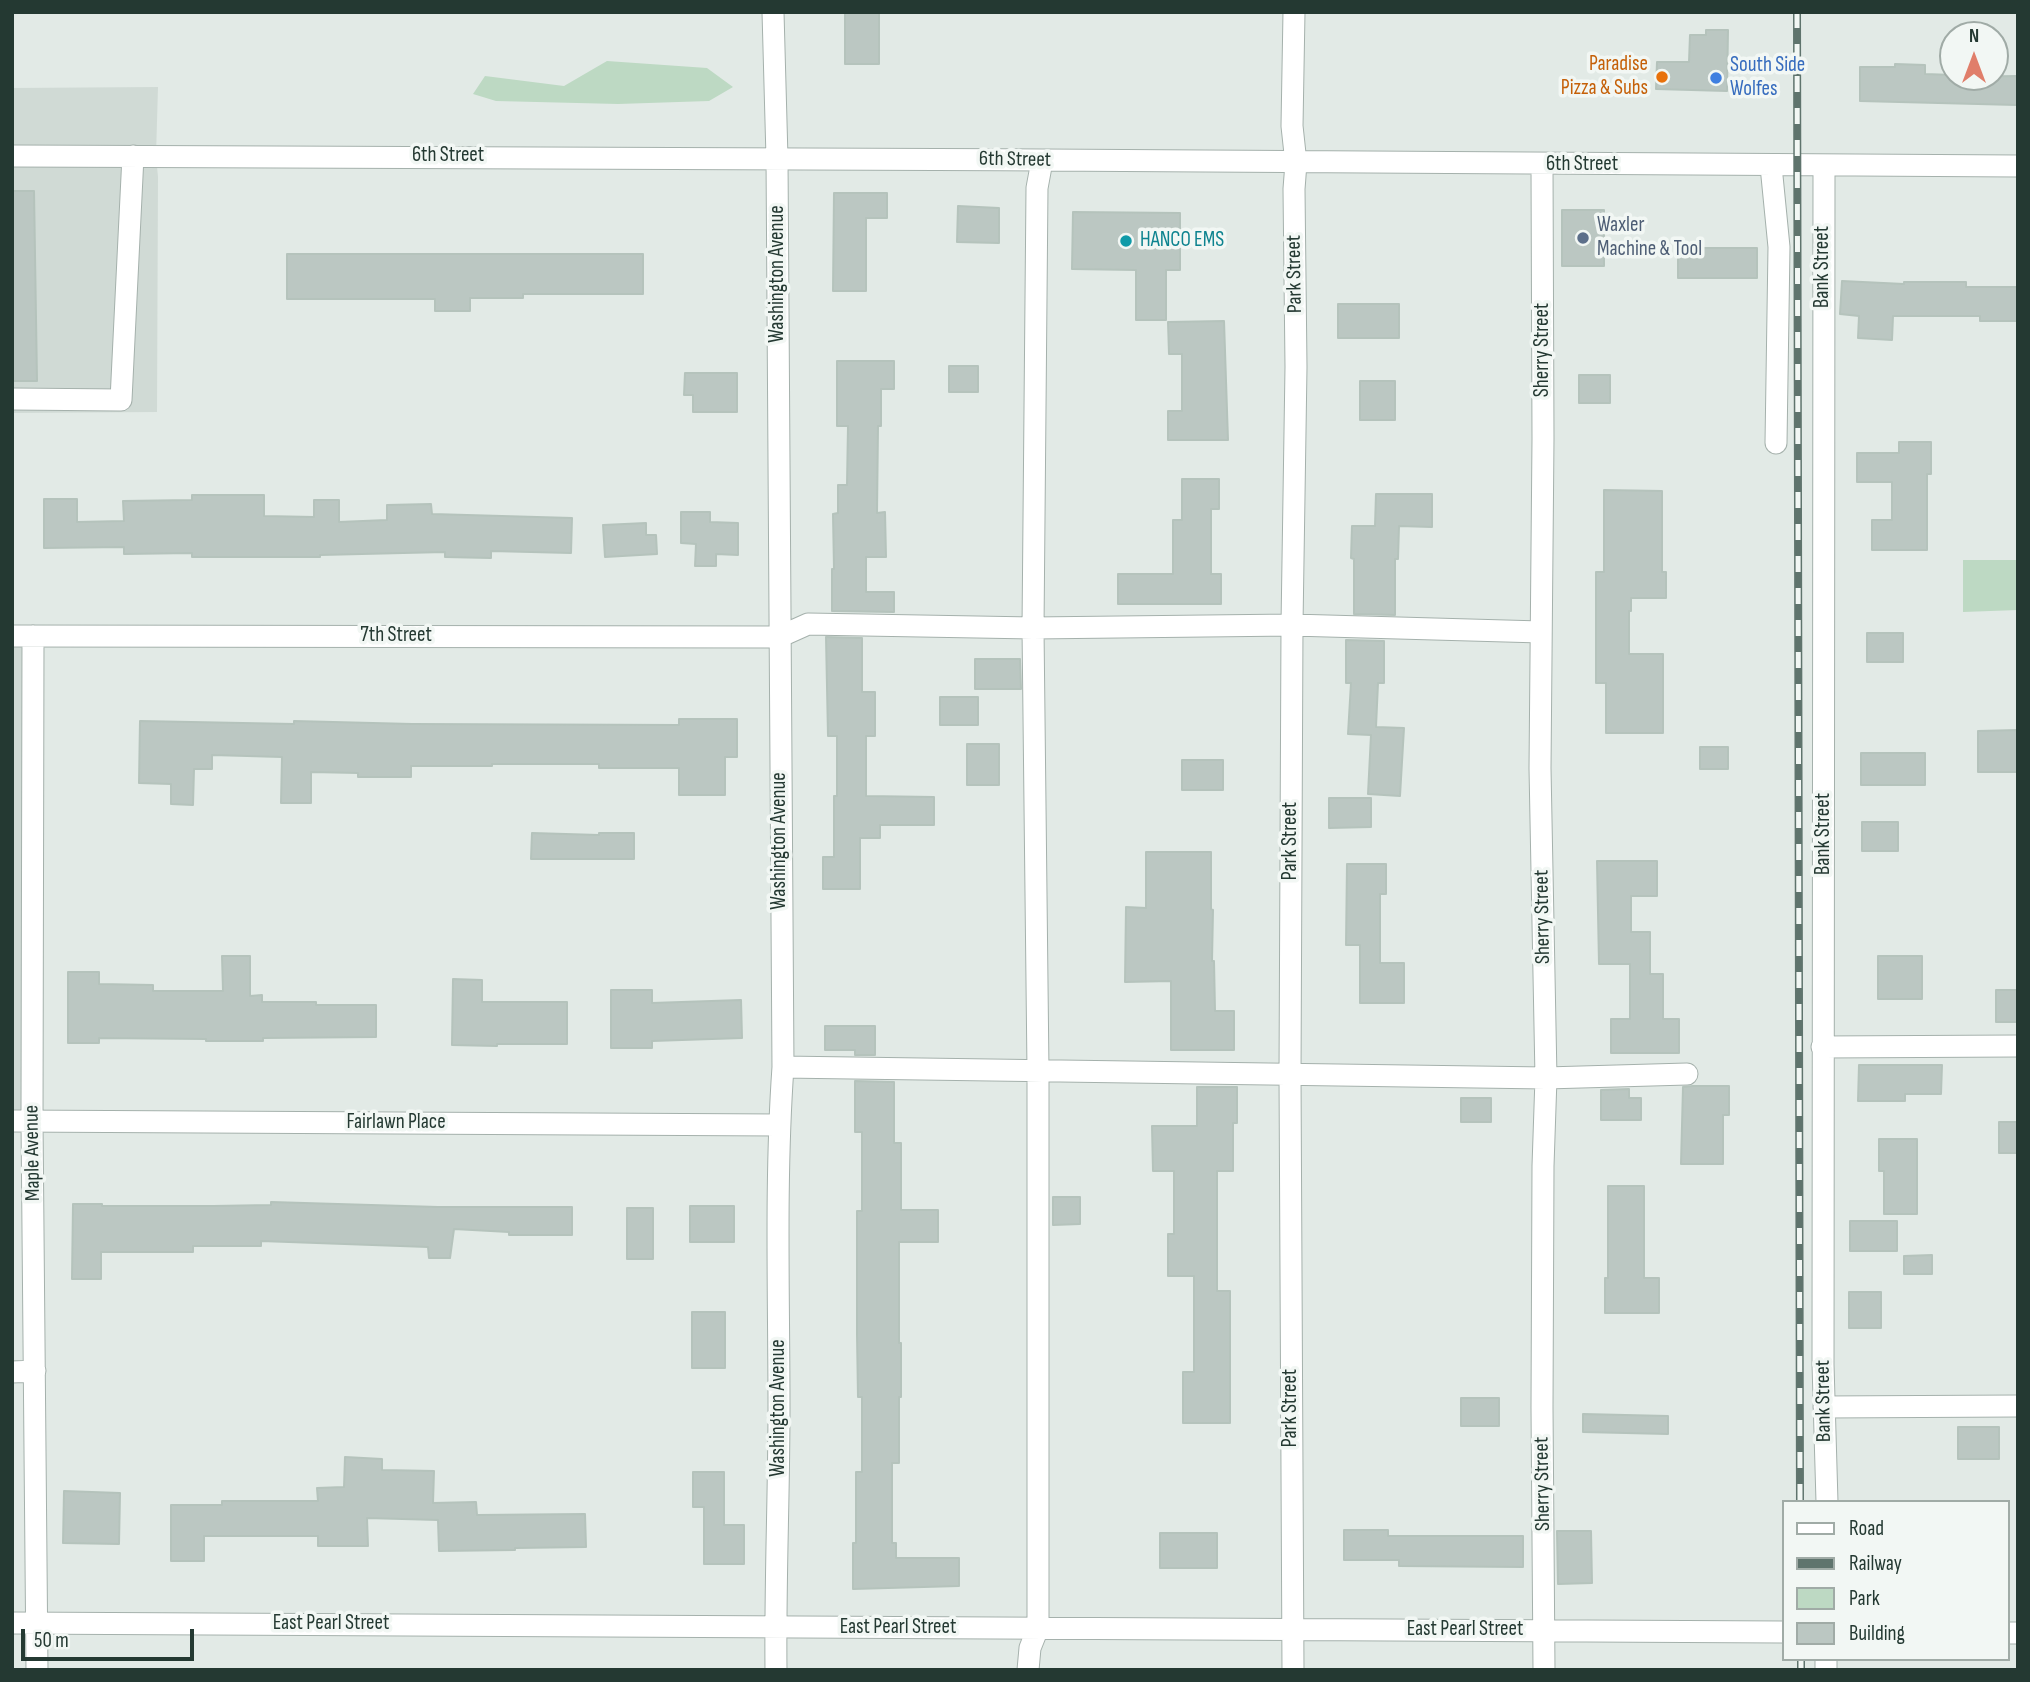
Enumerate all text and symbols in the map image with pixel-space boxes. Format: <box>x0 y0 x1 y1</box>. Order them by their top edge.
north arrow <box>1939 21 2009 91</box>
text: N <box>1969 25 1979 48</box>
place label: Paradise Pizza & Subs <box>1561 52 1648 102</box>
place label: South Side Wolfes <box>1730 53 1805 103</box>
marker: Paradise Pizza & Subs <box>1654 69 1670 85</box>
marker: South Side Wolfes <box>1708 70 1724 86</box>
street label: 6th Street <box>412 143 484 169</box>
street label: 6th Street <box>979 147 1051 173</box>
street label: 6th Street <box>1546 152 1618 178</box>
street label: Washington Avenue <box>765 205 791 343</box>
place label: Waxler Machine & Tool <box>1597 213 1702 263</box>
street label: Bank Street <box>1810 226 1836 308</box>
place label: HANCO EMS <box>1140 228 1224 254</box>
marker: Waxler Machine & Tool <box>1575 230 1591 246</box>
marker: HANCO EMS <box>1118 233 1134 249</box>
street label: Park Street <box>1282 235 1308 313</box>
street label: Sherry Street <box>1530 303 1556 397</box>
street label: 7th Street <box>360 623 432 649</box>
street label: Washington Avenue <box>767 772 793 910</box>
street label: Bank Street <box>1811 793 1837 875</box>
street label: Park Street <box>1278 802 1304 880</box>
street label: Sherry Street <box>1530 870 1556 964</box>
street label: Maple Avenue <box>20 1105 46 1201</box>
street label: Fairlawn Place <box>346 1110 446 1136</box>
street label: Washington Avenue <box>766 1339 792 1477</box>
street label: Bank Street <box>1811 1360 1837 1442</box>
street label: Park Street <box>1278 1369 1304 1447</box>
street label: Sherry Street <box>1530 1437 1556 1531</box>
legend <box>1782 1500 2009 1661</box>
text: Road <box>1849 1516 1884 1541</box>
text: Railway <box>1849 1551 1902 1576</box>
text: Park <box>1849 1586 1880 1611</box>
street label: East Pearl Street <box>273 1611 389 1637</box>
street label: East Pearl Street <box>840 1615 956 1641</box>
scale bar <box>24 1616 198 1660</box>
street label: East Pearl Street <box>1407 1617 1523 1643</box>
text: Building <box>1849 1621 1905 1646</box>
text: 50 m <box>34 1628 69 1653</box>

